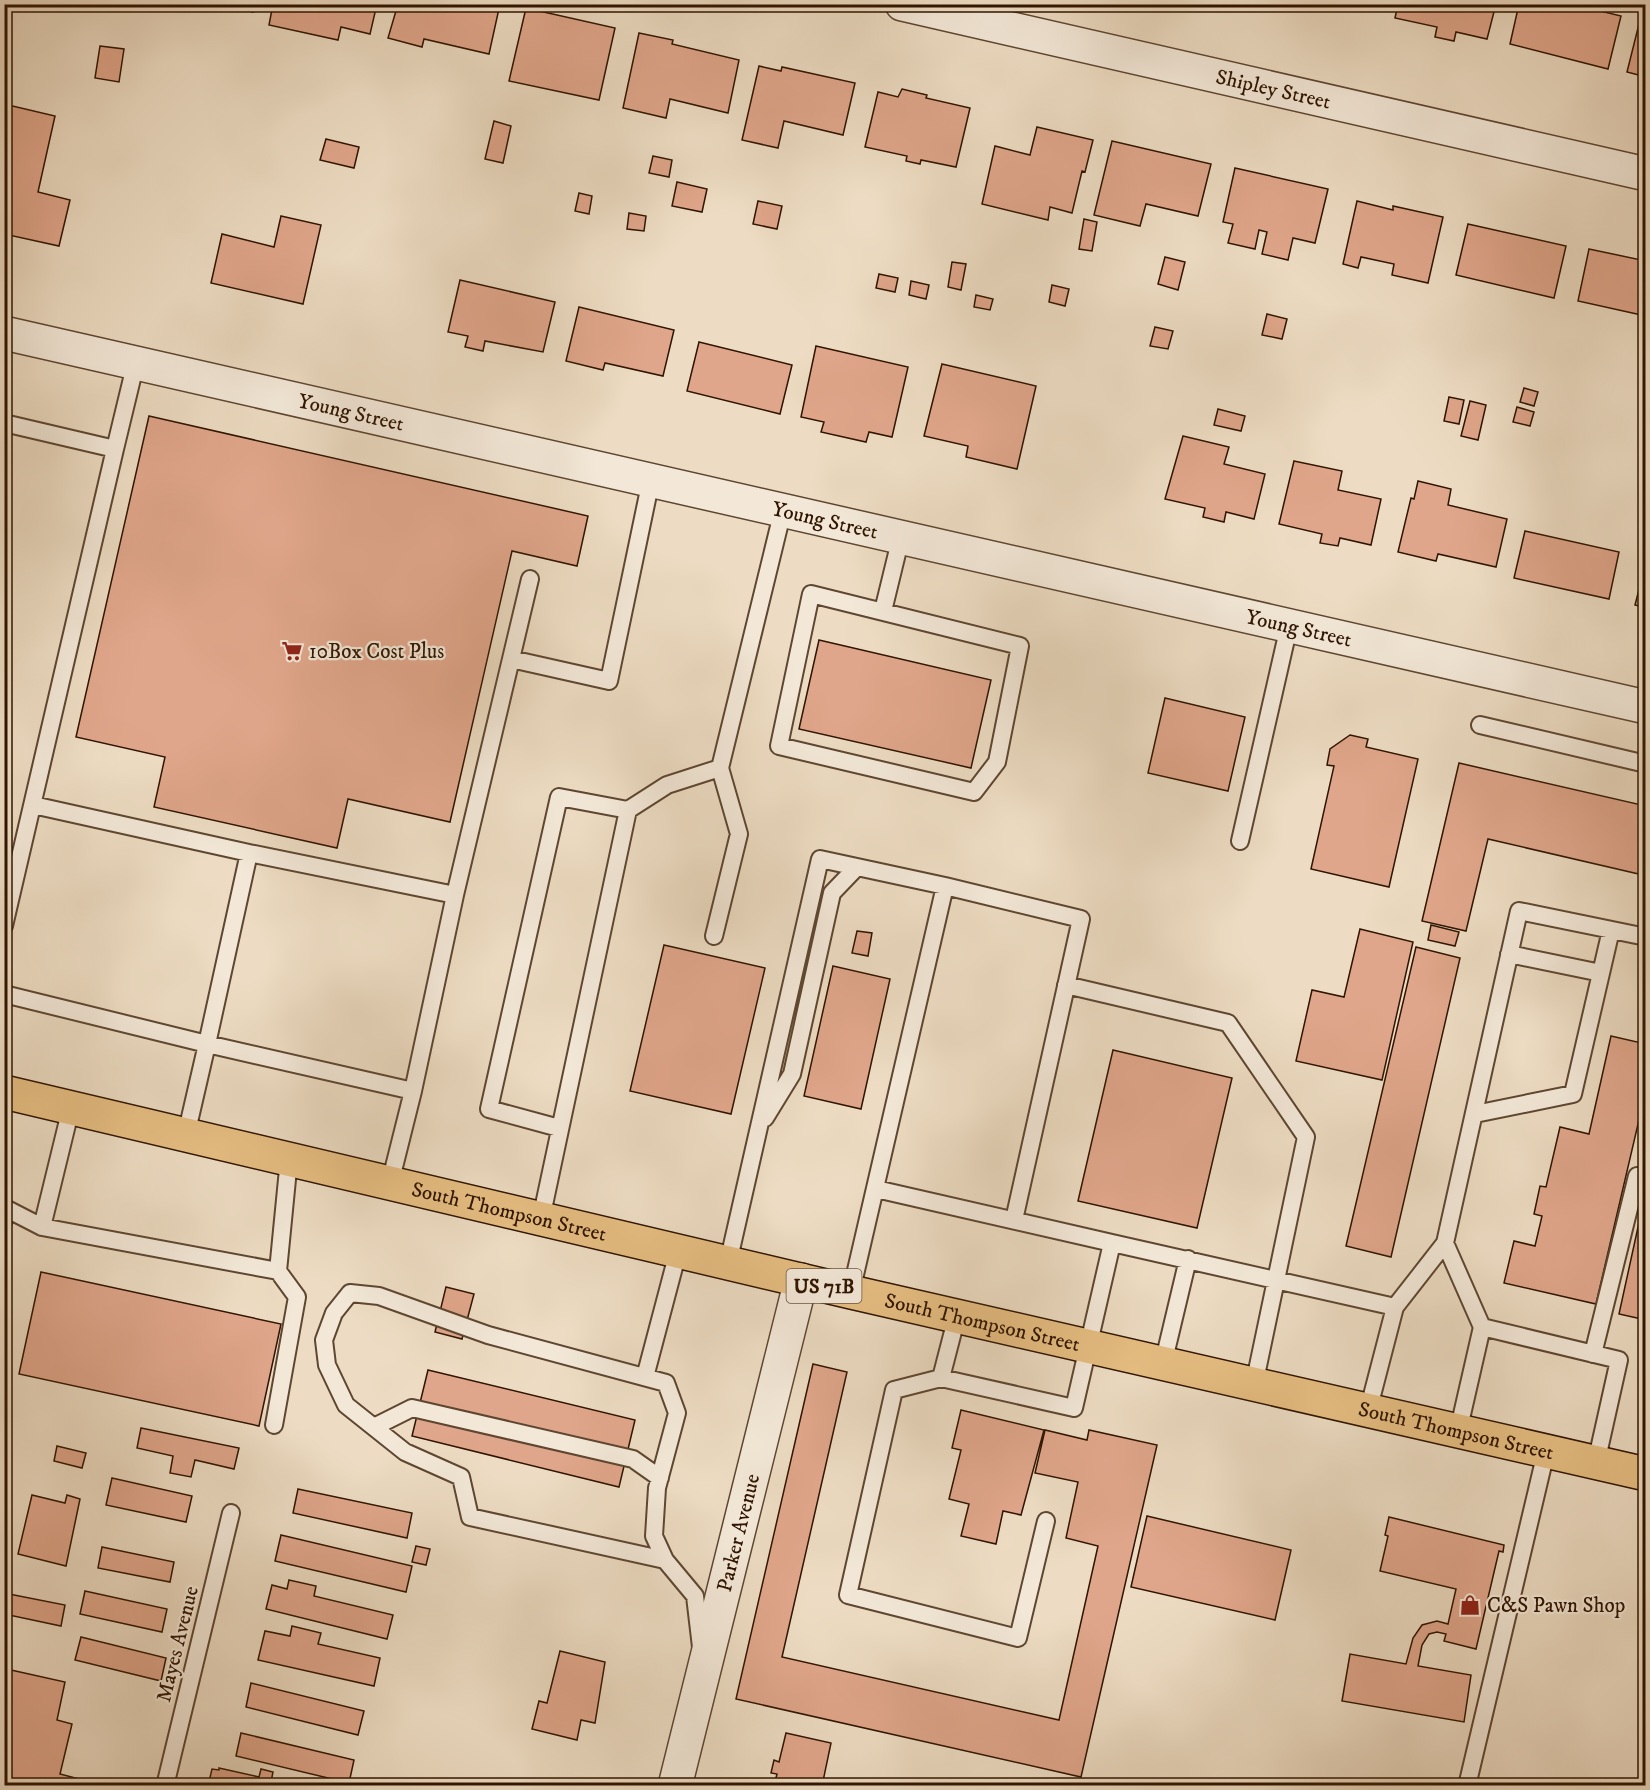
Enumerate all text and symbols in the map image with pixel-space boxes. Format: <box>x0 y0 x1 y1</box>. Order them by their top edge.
street label: Shipley Street <box>1213 64 1333 116</box>
street label: Young Street <box>295 388 407 438</box>
street label: Young Street <box>769 496 880 546</box>
street label: Young Street <box>1243 604 1354 654</box>
supermarket icon: 10Box Cost Plus <box>280 639 304 663</box>
place label: 10Box Cost Plus <box>309 639 444 665</box>
street label: South Thompson Street <box>409 1177 609 1248</box>
road number: US 71B <box>786 1269 862 1303</box>
street label: South Thompson Street <box>882 1288 1082 1358</box>
street label: South Thompson Street <box>1356 1397 1556 1466</box>
street label: Parker Avenue <box>712 1471 766 1595</box>
street label: Mayes Avenue <box>151 1583 205 1705</box>
shop icon: C&S Pawn Shop <box>1458 1593 1482 1617</box>
place label: C&S Pawn Shop <box>1487 1593 1625 1619</box>

